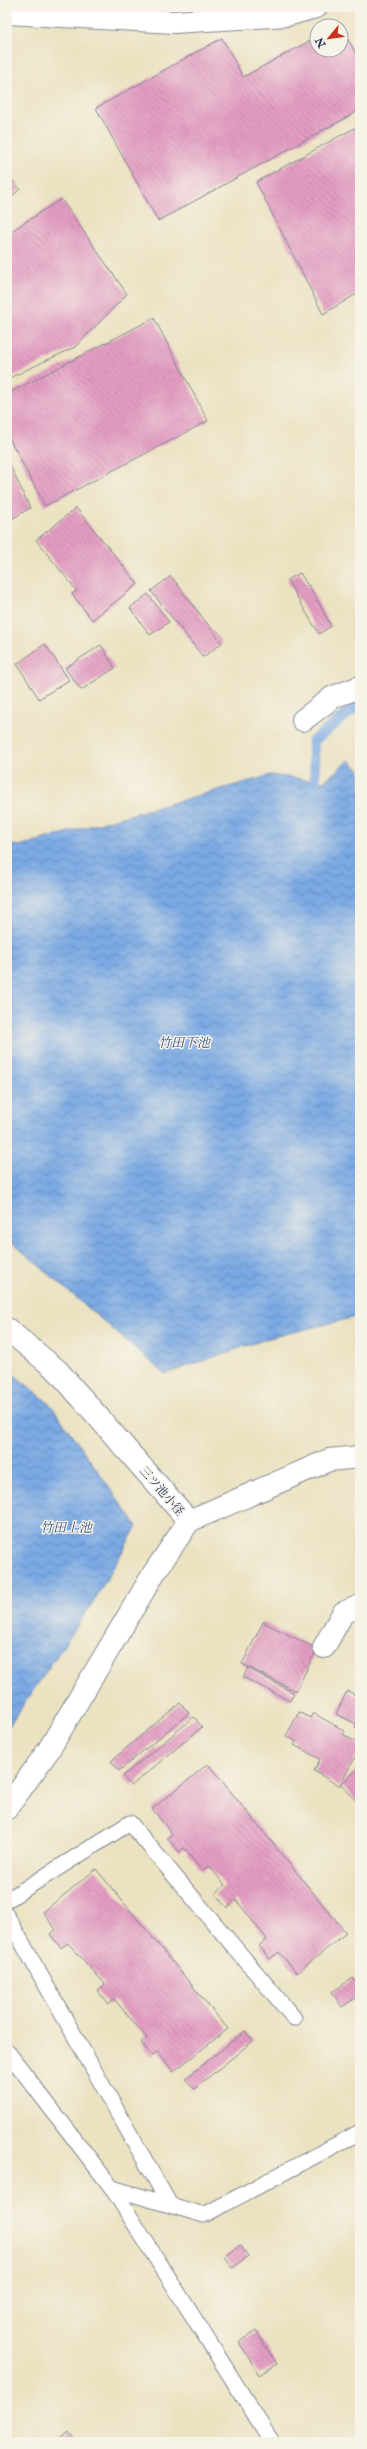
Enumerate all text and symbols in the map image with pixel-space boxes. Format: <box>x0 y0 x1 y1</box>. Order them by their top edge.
north arrow <box>309 18 349 58</box>
text: N <box>312 34 330 51</box>
water label: 竹田下池 <box>158 1035 212 1052</box>
street label: 三ツ池小径 <box>136 1464 187 1519</box>
water label: 竹田上池 <box>40 1520 94 1537</box>

